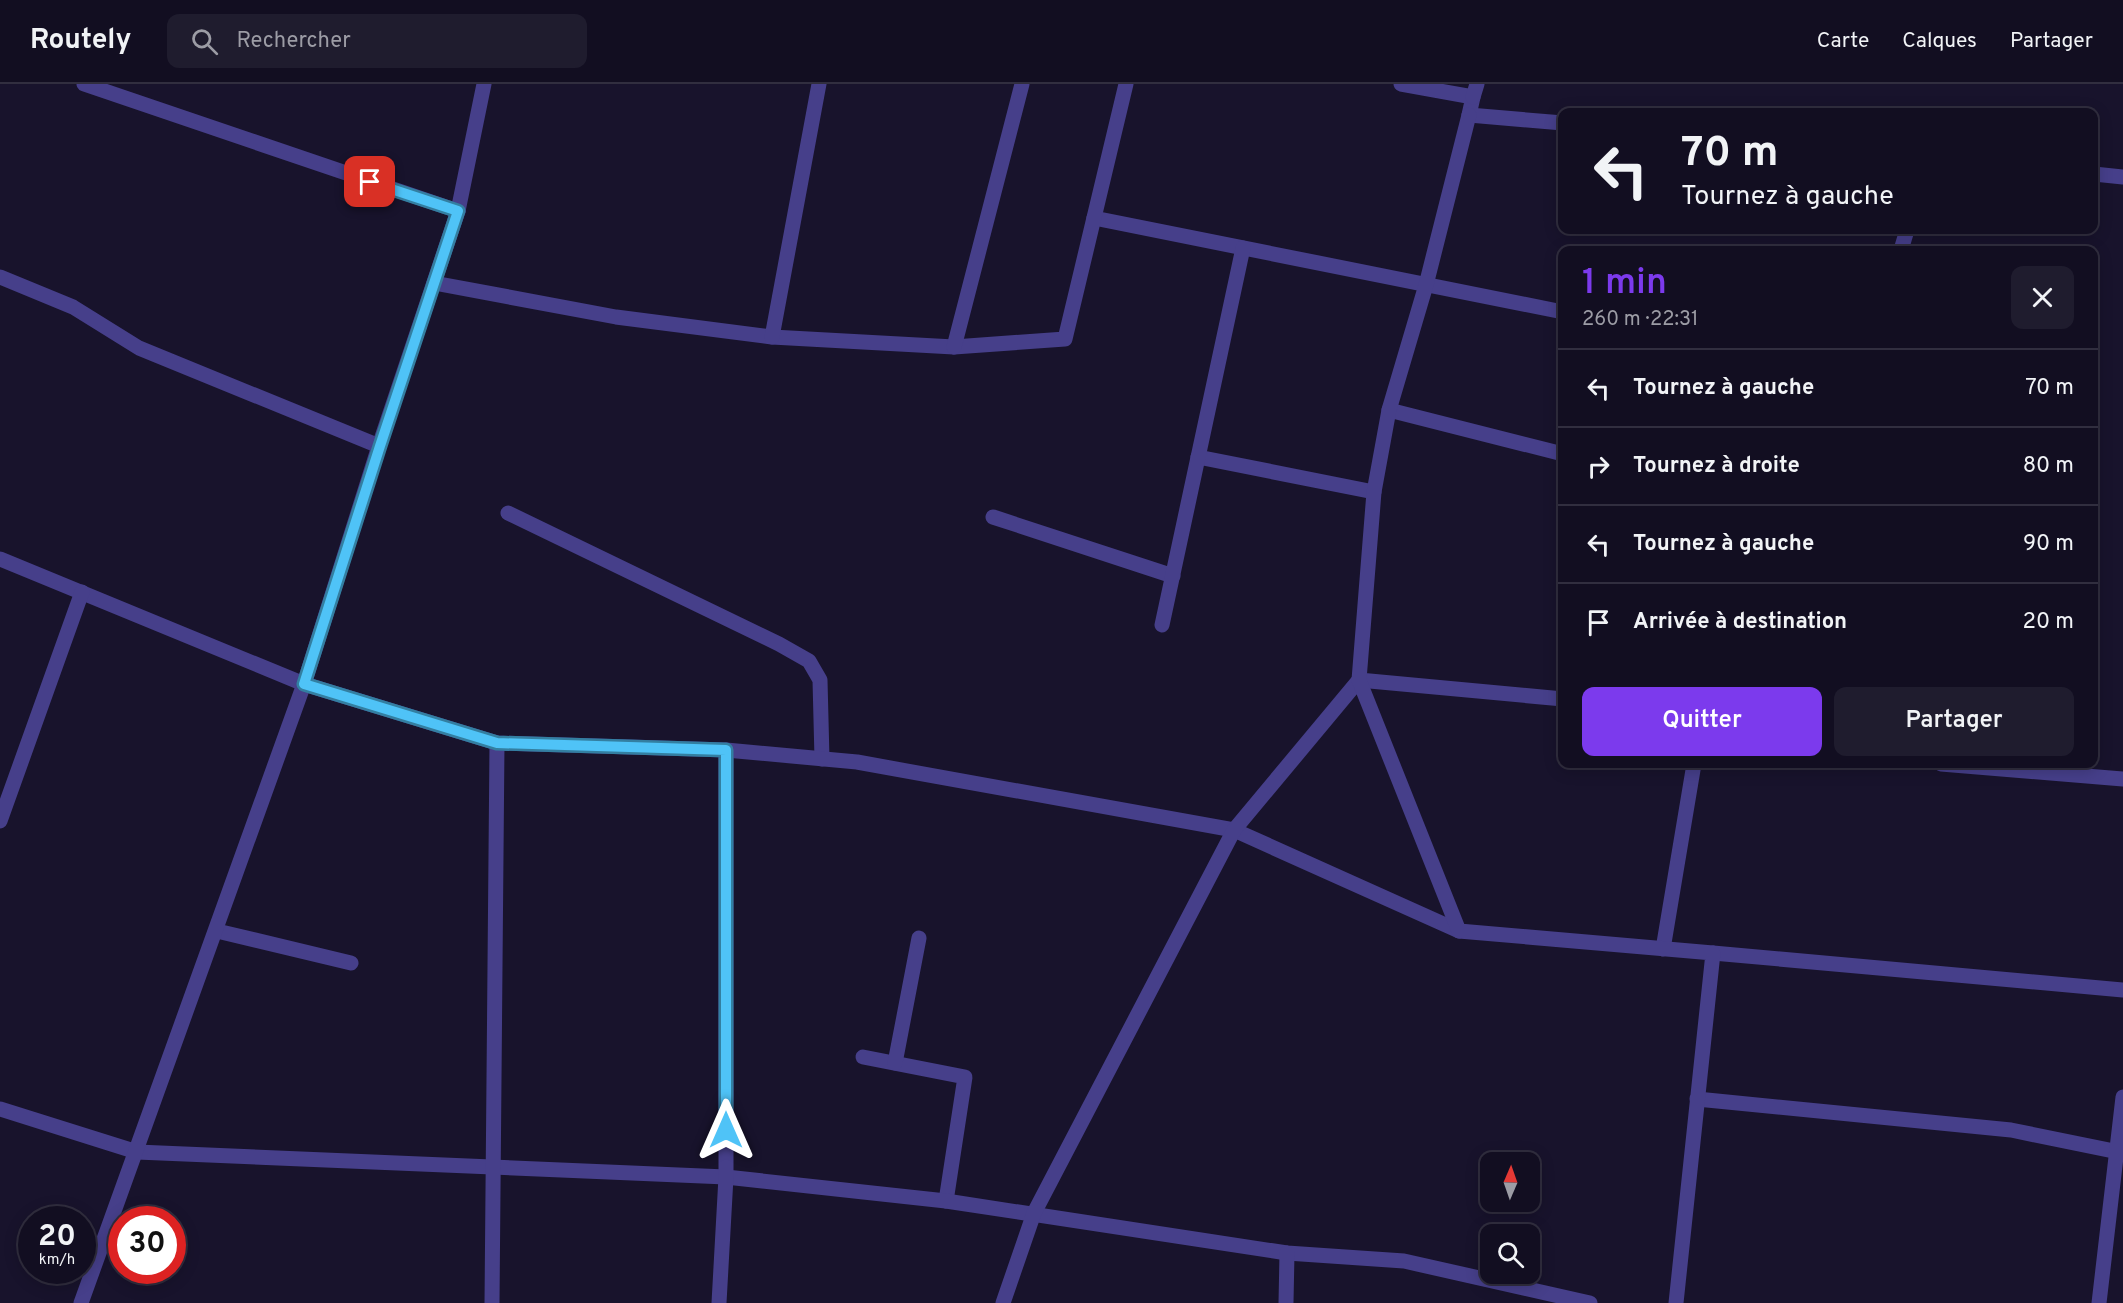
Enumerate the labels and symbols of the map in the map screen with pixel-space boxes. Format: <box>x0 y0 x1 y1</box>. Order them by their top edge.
pin <box>344 156 395 207</box>
position arrow <box>694 1098 758 1162</box>
north arrow <box>1480 1152 1540 1212</box>
speed limit sign: 30 <box>108 1206 186 1284</box>

